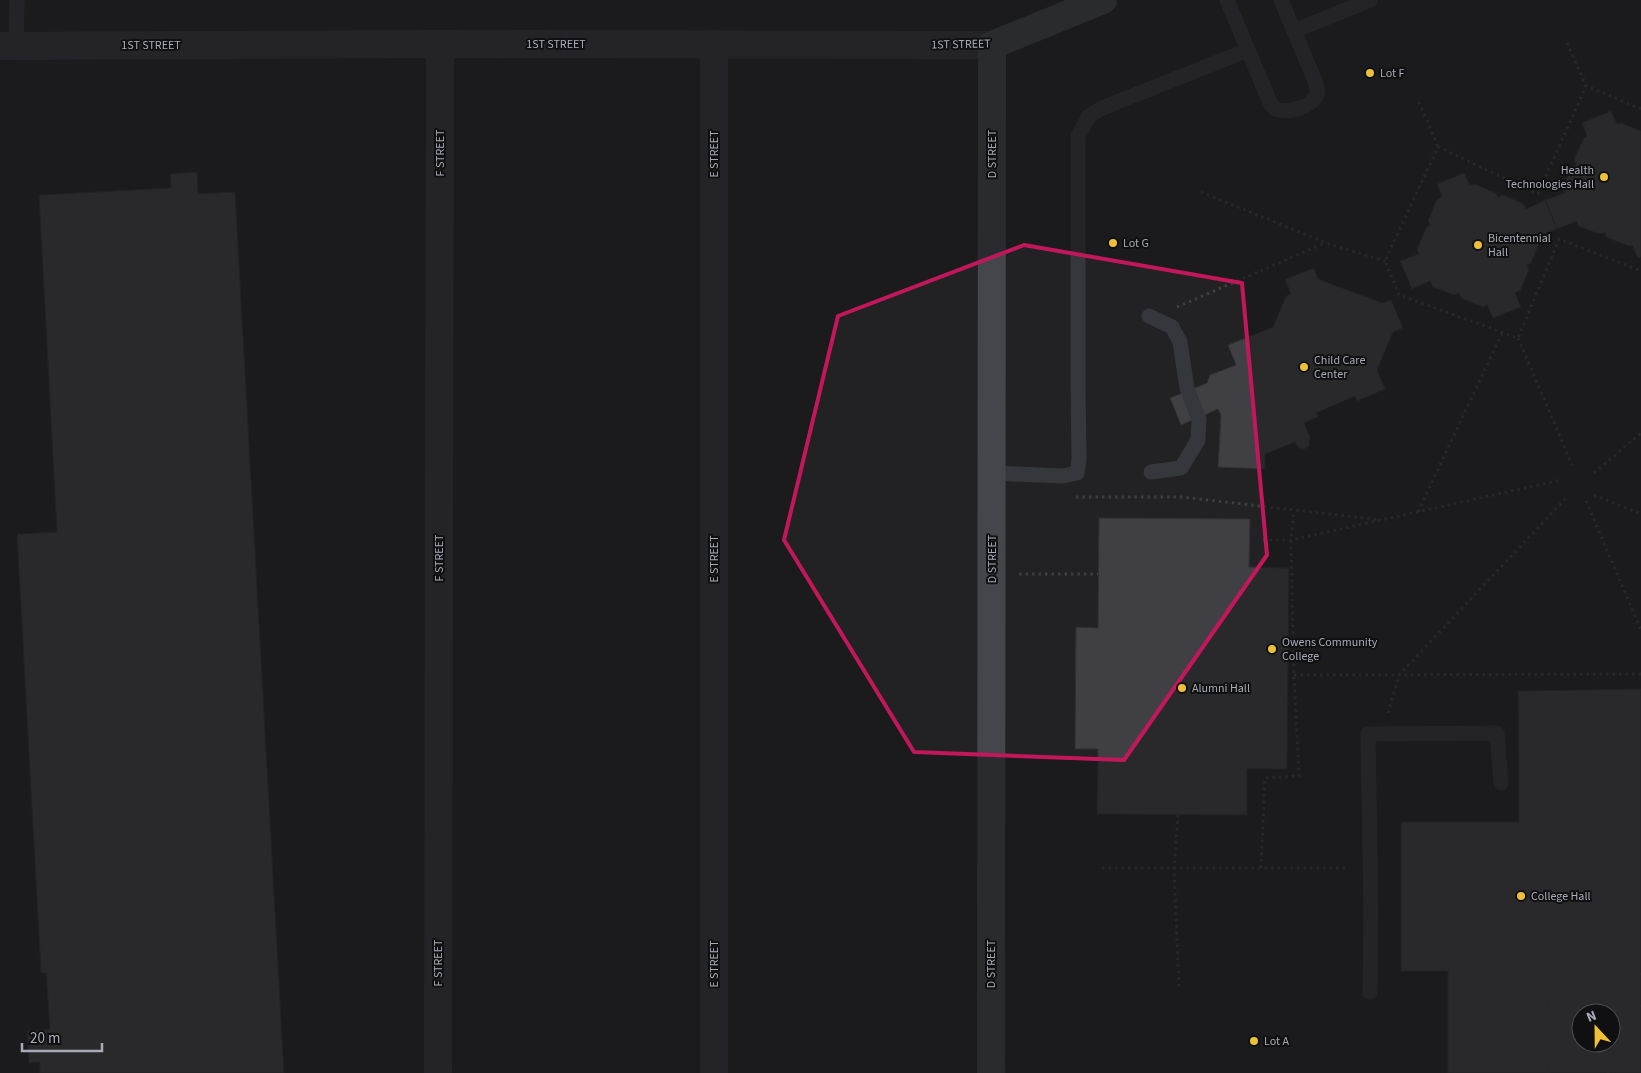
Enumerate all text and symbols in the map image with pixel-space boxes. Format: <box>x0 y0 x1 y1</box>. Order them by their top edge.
street label: 1ST STREET <box>931 35 991 54</box>
street label: 1ST STREET <box>526 36 586 53</box>
street label: 1ST STREET <box>121 37 181 54</box>
place label: Lot F <box>1380 65 1404 82</box>
marker: Lot F <box>1364 67 1376 79</box>
street label: F STREET <box>432 129 449 176</box>
street label: D STREET <box>984 129 1001 178</box>
street label: E STREET <box>706 130 723 178</box>
place label: Health Technologies Hall <box>1505 162 1594 193</box>
marker: Health Technologies Hall <box>1598 171 1610 183</box>
place label: Bicentennial Hall <box>1488 230 1551 261</box>
place label: Lot G <box>1123 235 1149 252</box>
marker: Lot G <box>1107 237 1119 249</box>
marker: Bicentennial Hall <box>1472 239 1484 251</box>
place label: Child Care Center <box>1314 352 1365 383</box>
marker: Child Care Center <box>1298 361 1310 373</box>
street label: F STREET <box>431 534 448 581</box>
street label: D STREET <box>984 534 1001 583</box>
street label: E STREET <box>706 535 723 583</box>
place label: Owens Community College <box>1282 634 1378 665</box>
marker: Owens Community College <box>1266 643 1278 655</box>
place label: Alumni Hall <box>1192 680 1250 697</box>
marker: Alumni Hall <box>1176 682 1188 694</box>
place label: College Hall <box>1531 888 1591 905</box>
marker: College Hall <box>1515 890 1527 902</box>
street label: F STREET <box>430 939 447 986</box>
street label: D STREET <box>983 939 1000 988</box>
street label: E STREET <box>706 940 723 988</box>
north arrow <box>1571 1003 1621 1053</box>
text: N <box>1583 1006 1600 1028</box>
scale bar <box>22 1020 102 1052</box>
text: 20 m <box>30 1028 60 1049</box>
place label: Lot A <box>1264 1033 1289 1050</box>
marker: Lot A <box>1248 1035 1260 1047</box>

